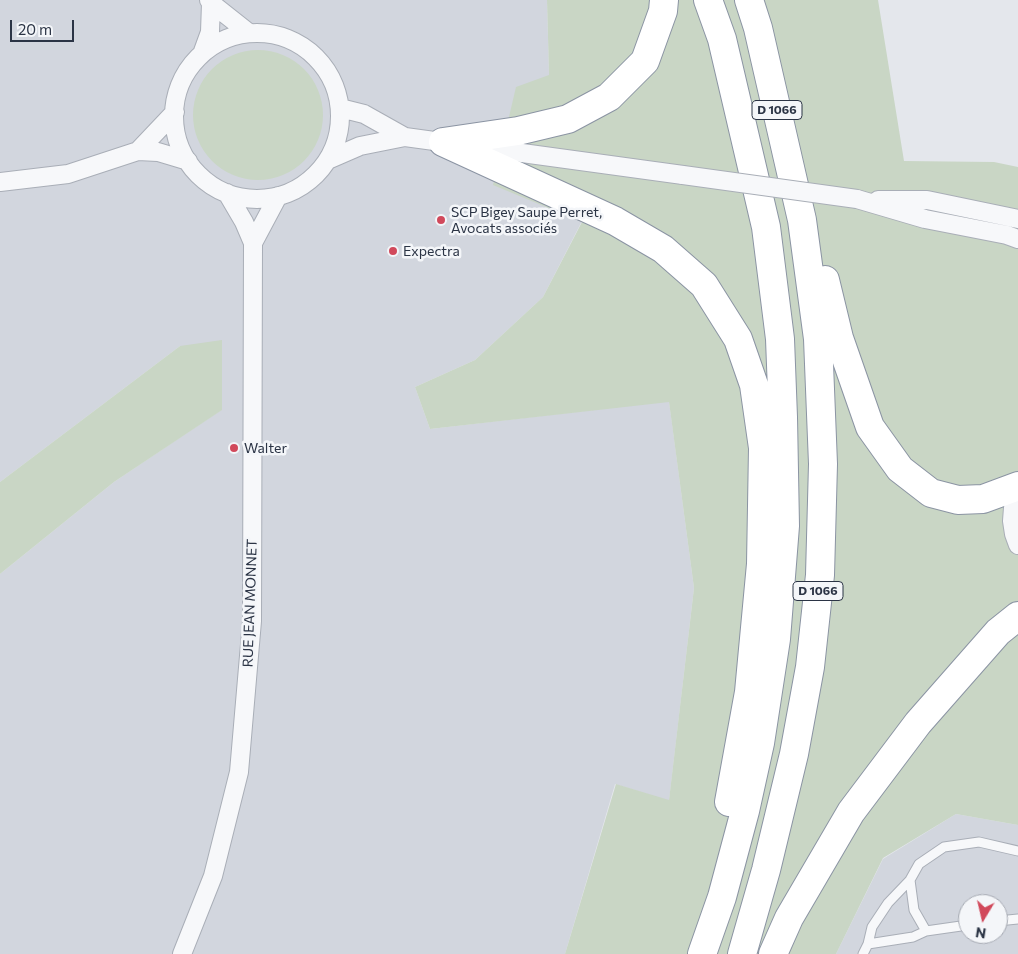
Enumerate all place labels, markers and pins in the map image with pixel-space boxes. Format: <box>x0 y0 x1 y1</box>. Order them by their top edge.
place label: SCP Bigey Saupe Perret, Avocats associés <box>451 204 602 236</box>
marker: SCP Bigey Saupe Perret, Avocats associés <box>435 214 447 226</box>
place label: Expectra <box>403 243 460 259</box>
marker: Expectra <box>387 245 399 257</box>
place label: Walter <box>244 440 287 456</box>
marker: Walter <box>228 442 240 454</box>

